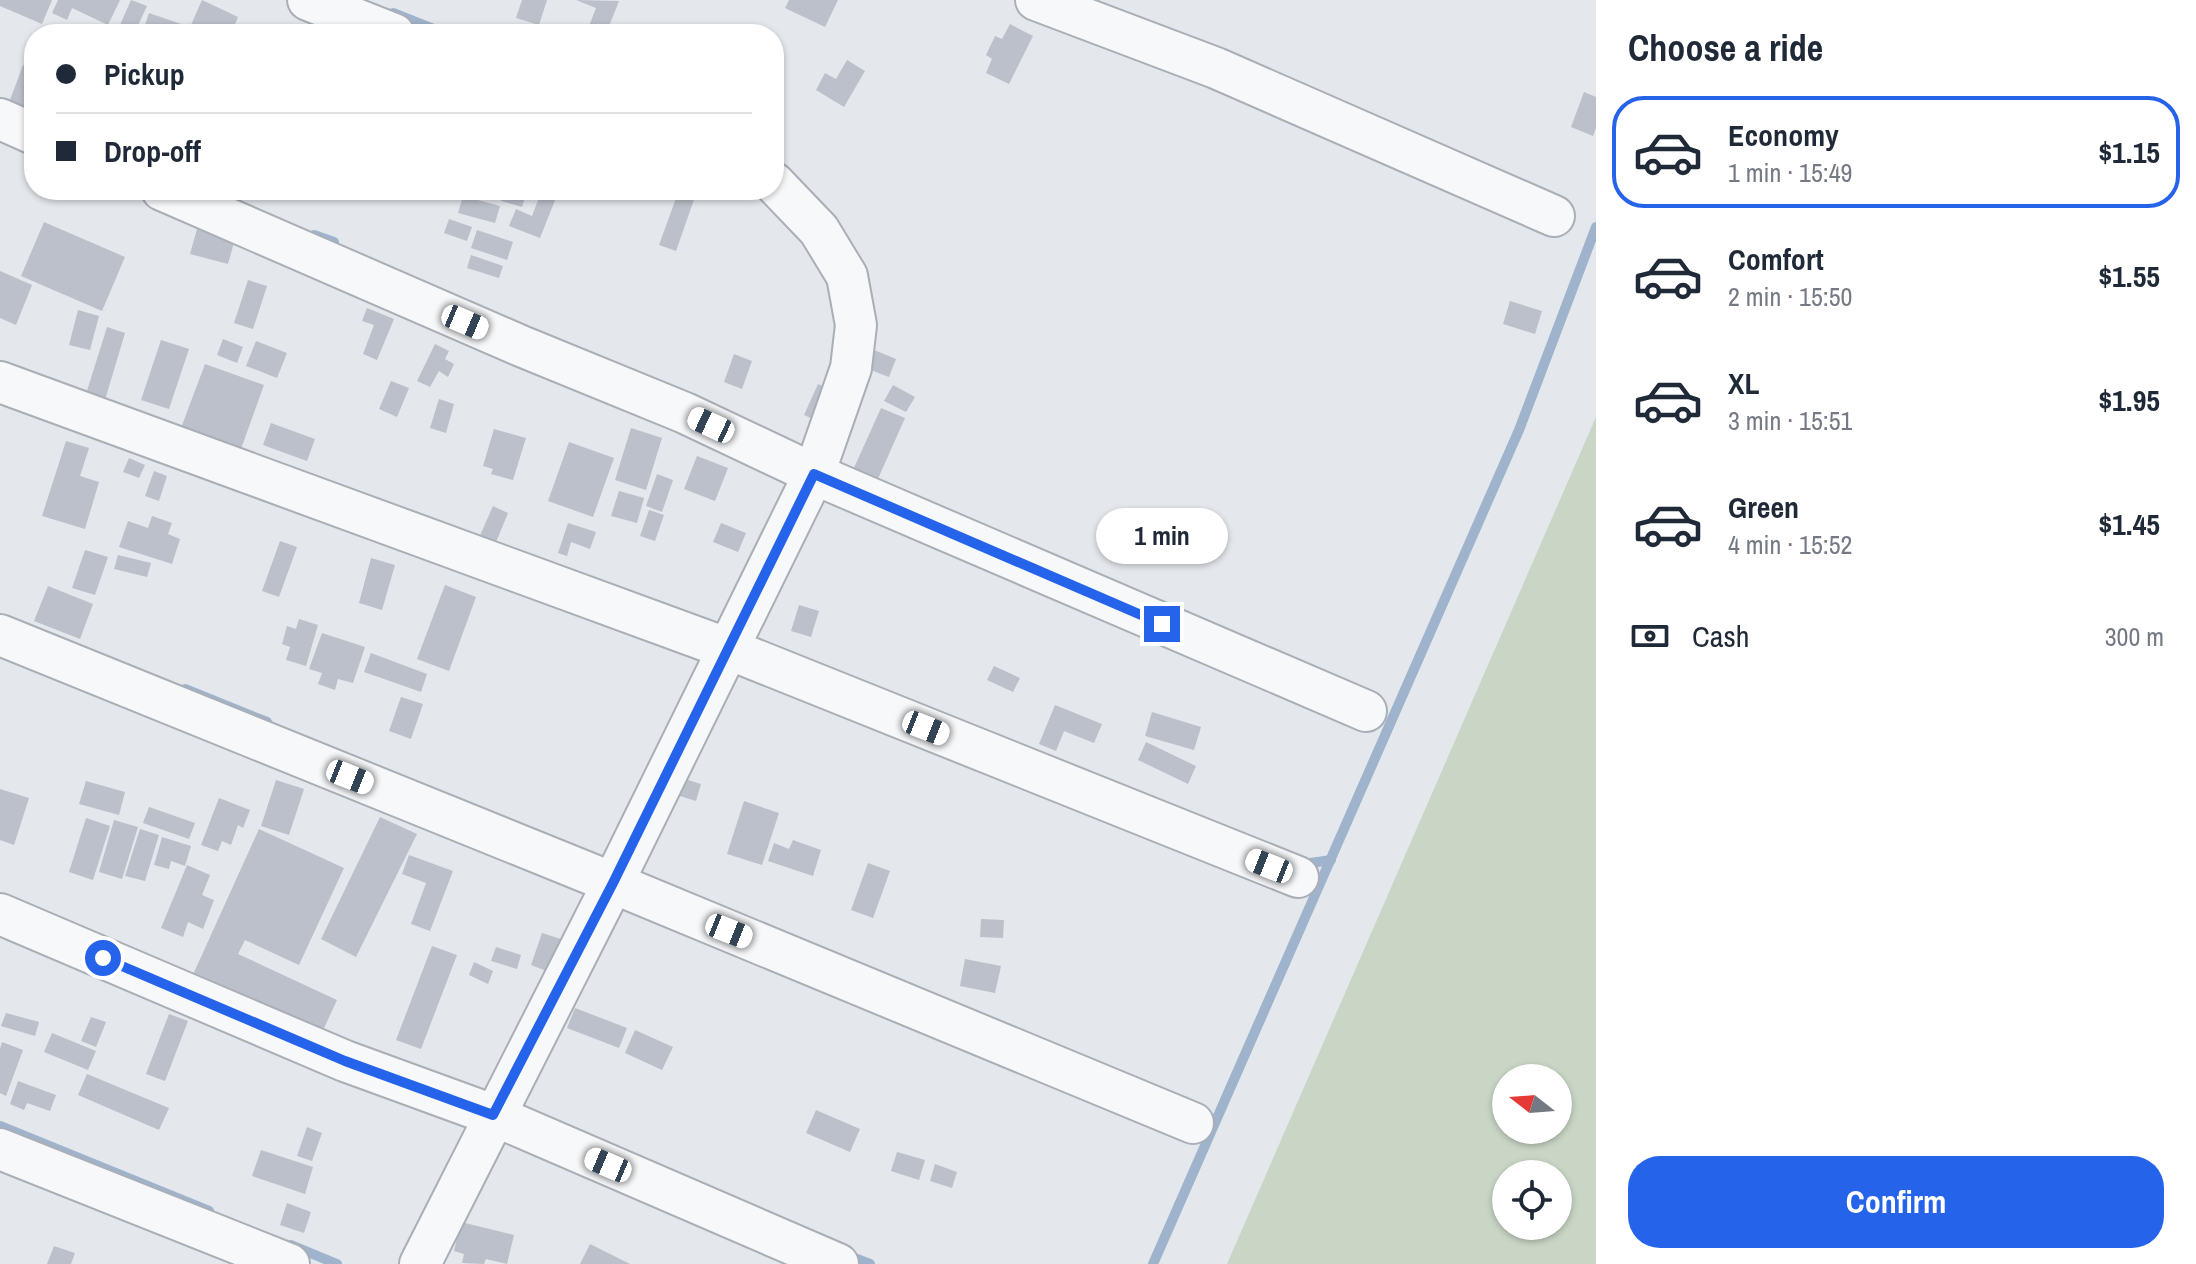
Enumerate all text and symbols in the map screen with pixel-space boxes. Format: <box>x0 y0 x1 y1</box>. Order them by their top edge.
text: Choose a ride <box>1628 24 1823 72</box>
text: Pickup <box>104 54 185 94</box>
text: Economy <box>1728 115 1839 155</box>
icon: car <box>1632 116 1704 188</box>
text: Drop-off <box>104 131 201 171</box>
text: $1.15 <box>2098 132 2160 172</box>
text: 1 min · 15:49 <box>1728 155 1852 190</box>
text: Comfort <box>1728 239 1824 279</box>
icon: car <box>1632 240 1704 312</box>
text: $1.55 <box>2098 256 2160 296</box>
text: 2 min · 15:50 <box>1728 279 1852 314</box>
car <box>438 302 492 342</box>
text: XL <box>1728 363 1759 403</box>
icon: car <box>1632 364 1704 436</box>
text: $1.95 <box>2098 380 2160 420</box>
text: 3 min · 15:51 <box>1728 403 1852 438</box>
car <box>684 404 738 446</box>
text: Green <box>1728 487 1799 527</box>
icon: car <box>1632 488 1704 560</box>
text: $1.45 <box>2098 504 2160 544</box>
callout: 1 min <box>1096 508 1228 564</box>
text: 1 min <box>1134 518 1190 553</box>
text: 4 min · 15:52 <box>1728 527 1852 562</box>
route end <box>1144 606 1180 642</box>
icon: cash <box>1628 614 1672 658</box>
text: Cash <box>1692 616 1749 656</box>
text: 300 m <box>2105 619 2164 654</box>
car <box>899 708 953 748</box>
car <box>323 757 377 797</box>
car <box>1242 846 1296 886</box>
car <box>702 911 756 951</box>
route start <box>85 940 121 976</box>
north arrow <box>1492 1064 1572 1144</box>
map controls <box>1492 1064 1572 1240</box>
car <box>581 1145 635 1185</box>
button: Confirm <box>1628 1156 2164 1248</box>
button: locate <box>1492 1160 1572 1240</box>

